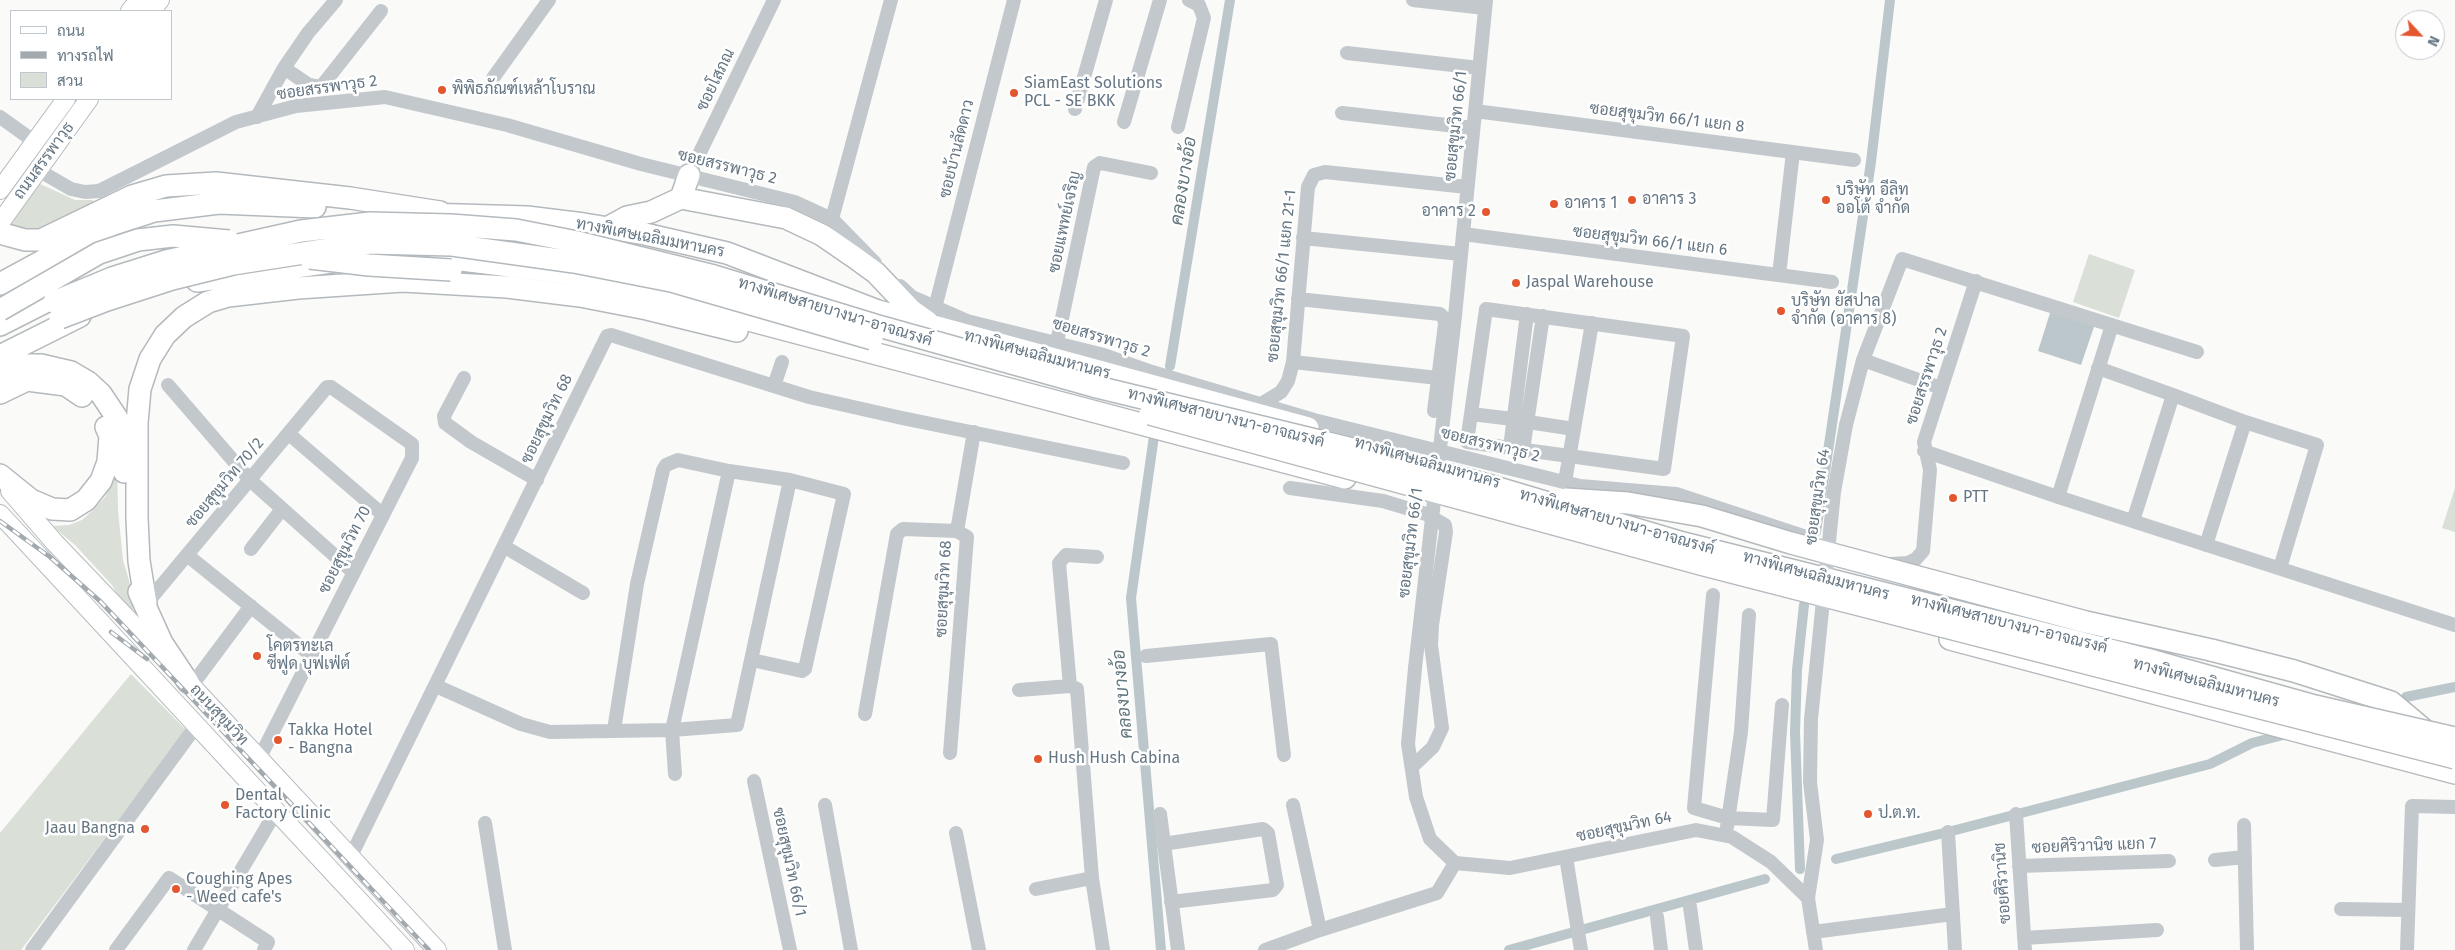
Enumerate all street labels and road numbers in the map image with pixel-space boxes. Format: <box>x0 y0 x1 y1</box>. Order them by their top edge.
street label: ซอยโสภณ <box>693 46 739 114</box>
street label: ซอยสุขุมวิท 66/1 <box>1441 70 1471 182</box>
street label: ซอยสรรพาวุธ 2 <box>275 71 379 105</box>
street label: ซอยบ้านลัดดาว <box>935 98 979 200</box>
street label: ซอยสุขุมวิท 66/1 แยก 8 <box>1588 99 1746 137</box>
street label: ถนนสรรพาวุธ <box>10 119 78 203</box>
street label: ซอยสรรพาวุธ 2 <box>675 145 779 189</box>
street label: ซอยแพทย์เจริญ <box>1045 169 1085 275</box>
street label: ซอยสุขุมวิท 66/1 แยก 21-1 <box>1263 189 1301 363</box>
street label: ทางพิเศษเฉลิมมหานคร <box>574 214 726 262</box>
street label: ซอยสุขุมวิท 66/1 แยก 6 <box>1572 222 1728 260</box>
street label: ทางพิเศษสายบางนา-อาจณรงค์ <box>735 273 935 351</box>
street label: ซอยสรรพาวุธ 2 <box>1050 314 1152 362</box>
street label: ซอยสรรพาวุธ 2 <box>1902 325 1952 427</box>
street label: ทางพิเศษเฉลิมมหานคร <box>962 326 1112 384</box>
street label: ซอยสุขุมวิท 68 <box>517 371 577 467</box>
street label: ทางพิเศษสายบางนา-อาจณรงค์ <box>1125 384 1327 452</box>
street label: ซอยสรรพาวุธ 2 <box>1438 423 1542 467</box>
street label: ทางพิเศษเฉลิมมหานคร <box>1352 433 1502 493</box>
street label: ซอยสุขุมวิท 70/2 <box>182 434 268 532</box>
street label: ซอยสุขุมวิท 64 <box>1802 448 1834 546</box>
street label: ทางพิเศษสายบางนา-อาจณรงค์ <box>1517 485 1717 559</box>
street label: ซอยสุขุมวิท 66/1 <box>1395 487 1427 599</box>
street label: ซอยสุขุมวิท 70 <box>315 503 375 597</box>
street label: ซอยสุขุมวิท 68 <box>932 540 956 638</box>
street label: ทางพิเศษเฉลิมมหานคร <box>1741 547 1891 605</box>
street label: ทางพิเศษสายบางนา-อาจณรงค์ <box>1908 590 2110 658</box>
street label: ทางพิเศษเฉลิมมหานคร <box>2131 654 2281 712</box>
street label: ถนนสุขุมวิท <box>186 680 252 750</box>
street label: ซอยสุขุมวิท 66/1 <box>768 806 810 918</box>
street label: ซอยสุขุมวิท 64 <box>1575 808 1673 846</box>
street label: ซอยศิริวานิช แยก 7 <box>2031 834 2157 858</box>
street label: ซอยศิริวานิช <box>1991 842 2015 924</box>

